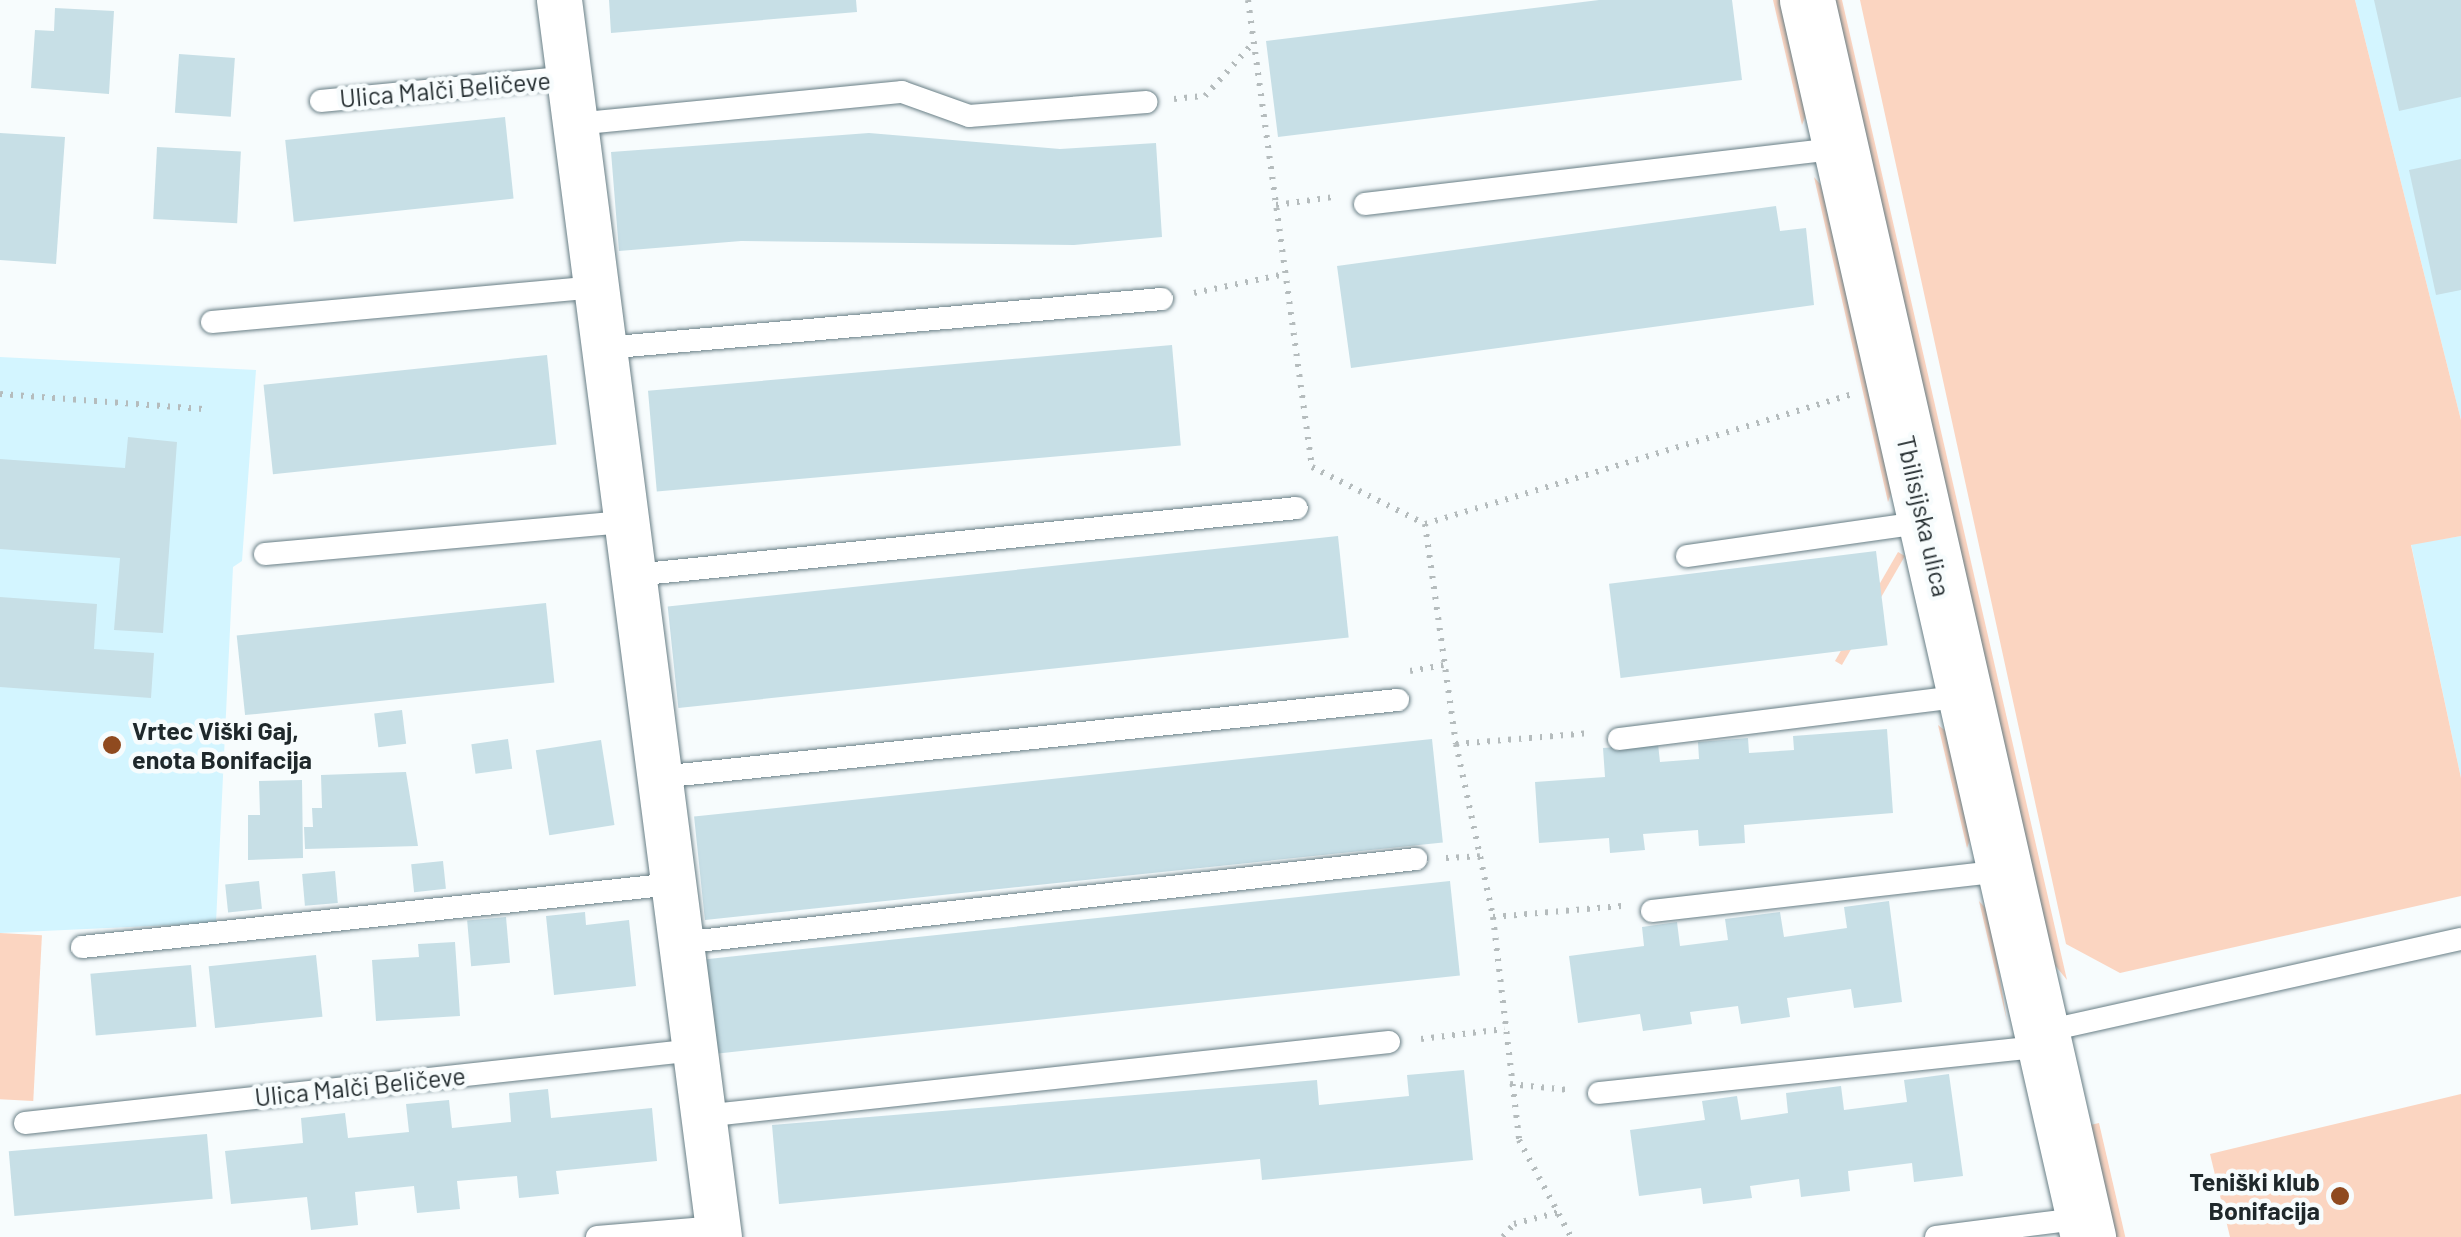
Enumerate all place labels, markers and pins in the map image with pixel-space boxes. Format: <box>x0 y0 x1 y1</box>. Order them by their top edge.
place label: Vrtec Viški Gaj, enota Bonifacija <box>132 716 312 775</box>
marker: Vrtec Viški Gaj, enota Bonifacija <box>101 734 123 756</box>
place label: Teniški klub Bonifacija <box>2189 1167 2320 1226</box>
marker: Teniški klub Bonifacija <box>2329 1185 2351 1207</box>

